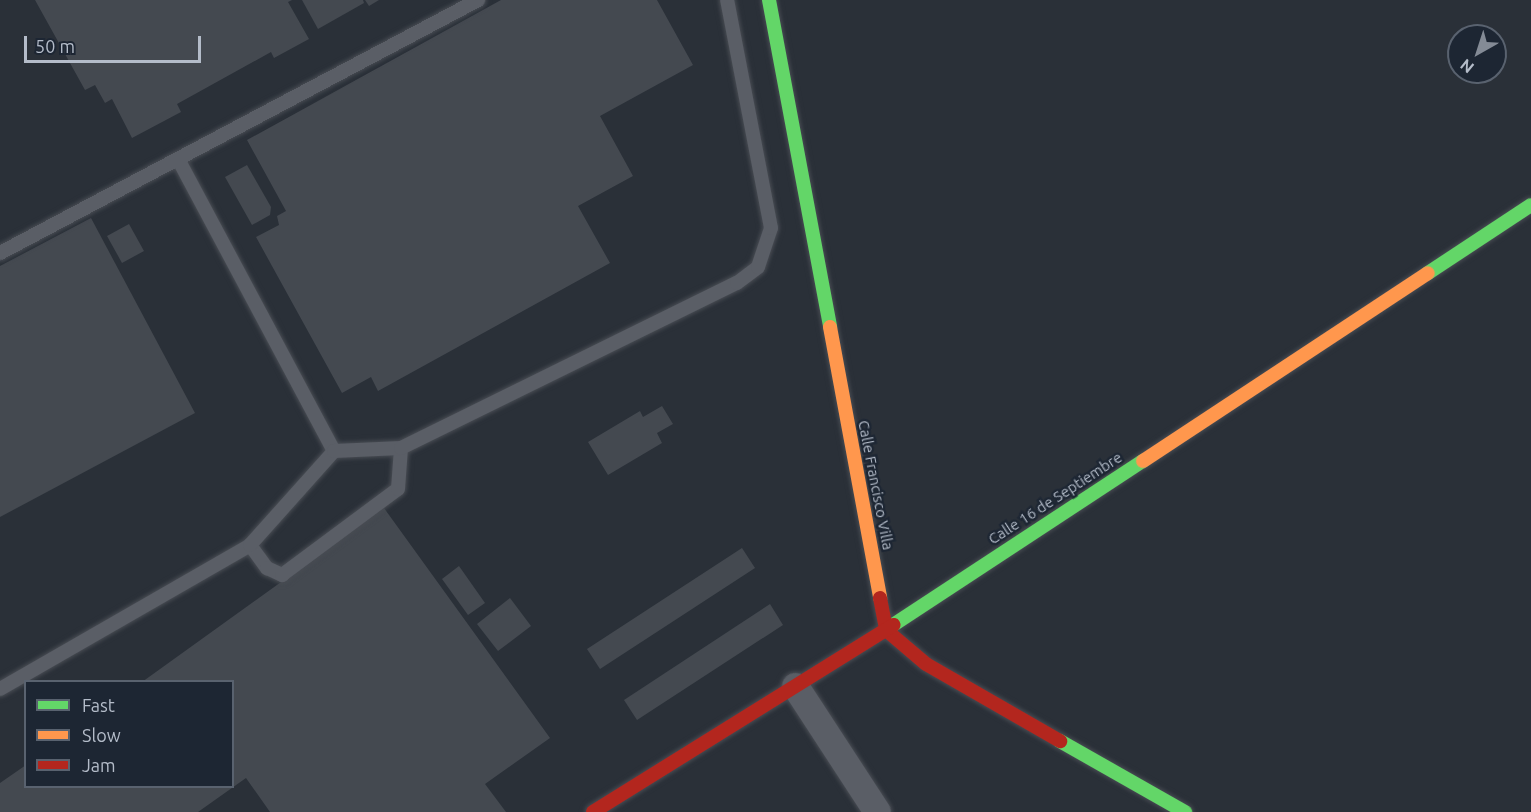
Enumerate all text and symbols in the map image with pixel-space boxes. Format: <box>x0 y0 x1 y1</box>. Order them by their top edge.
scale bar <box>27 24 204 62</box>
north arrow <box>1447 24 1507 84</box>
text: 50 m <box>35 36 75 56</box>
text: N <box>1457 56 1477 77</box>
street label: Calle Francisco Villa <box>855 419 897 551</box>
street label: Calle 16 de Septiembre <box>985 448 1125 548</box>
legend <box>24 680 234 788</box>
text: Fast <box>82 695 115 715</box>
text: Slow <box>82 725 121 745</box>
text: Jam <box>82 755 116 775</box>

